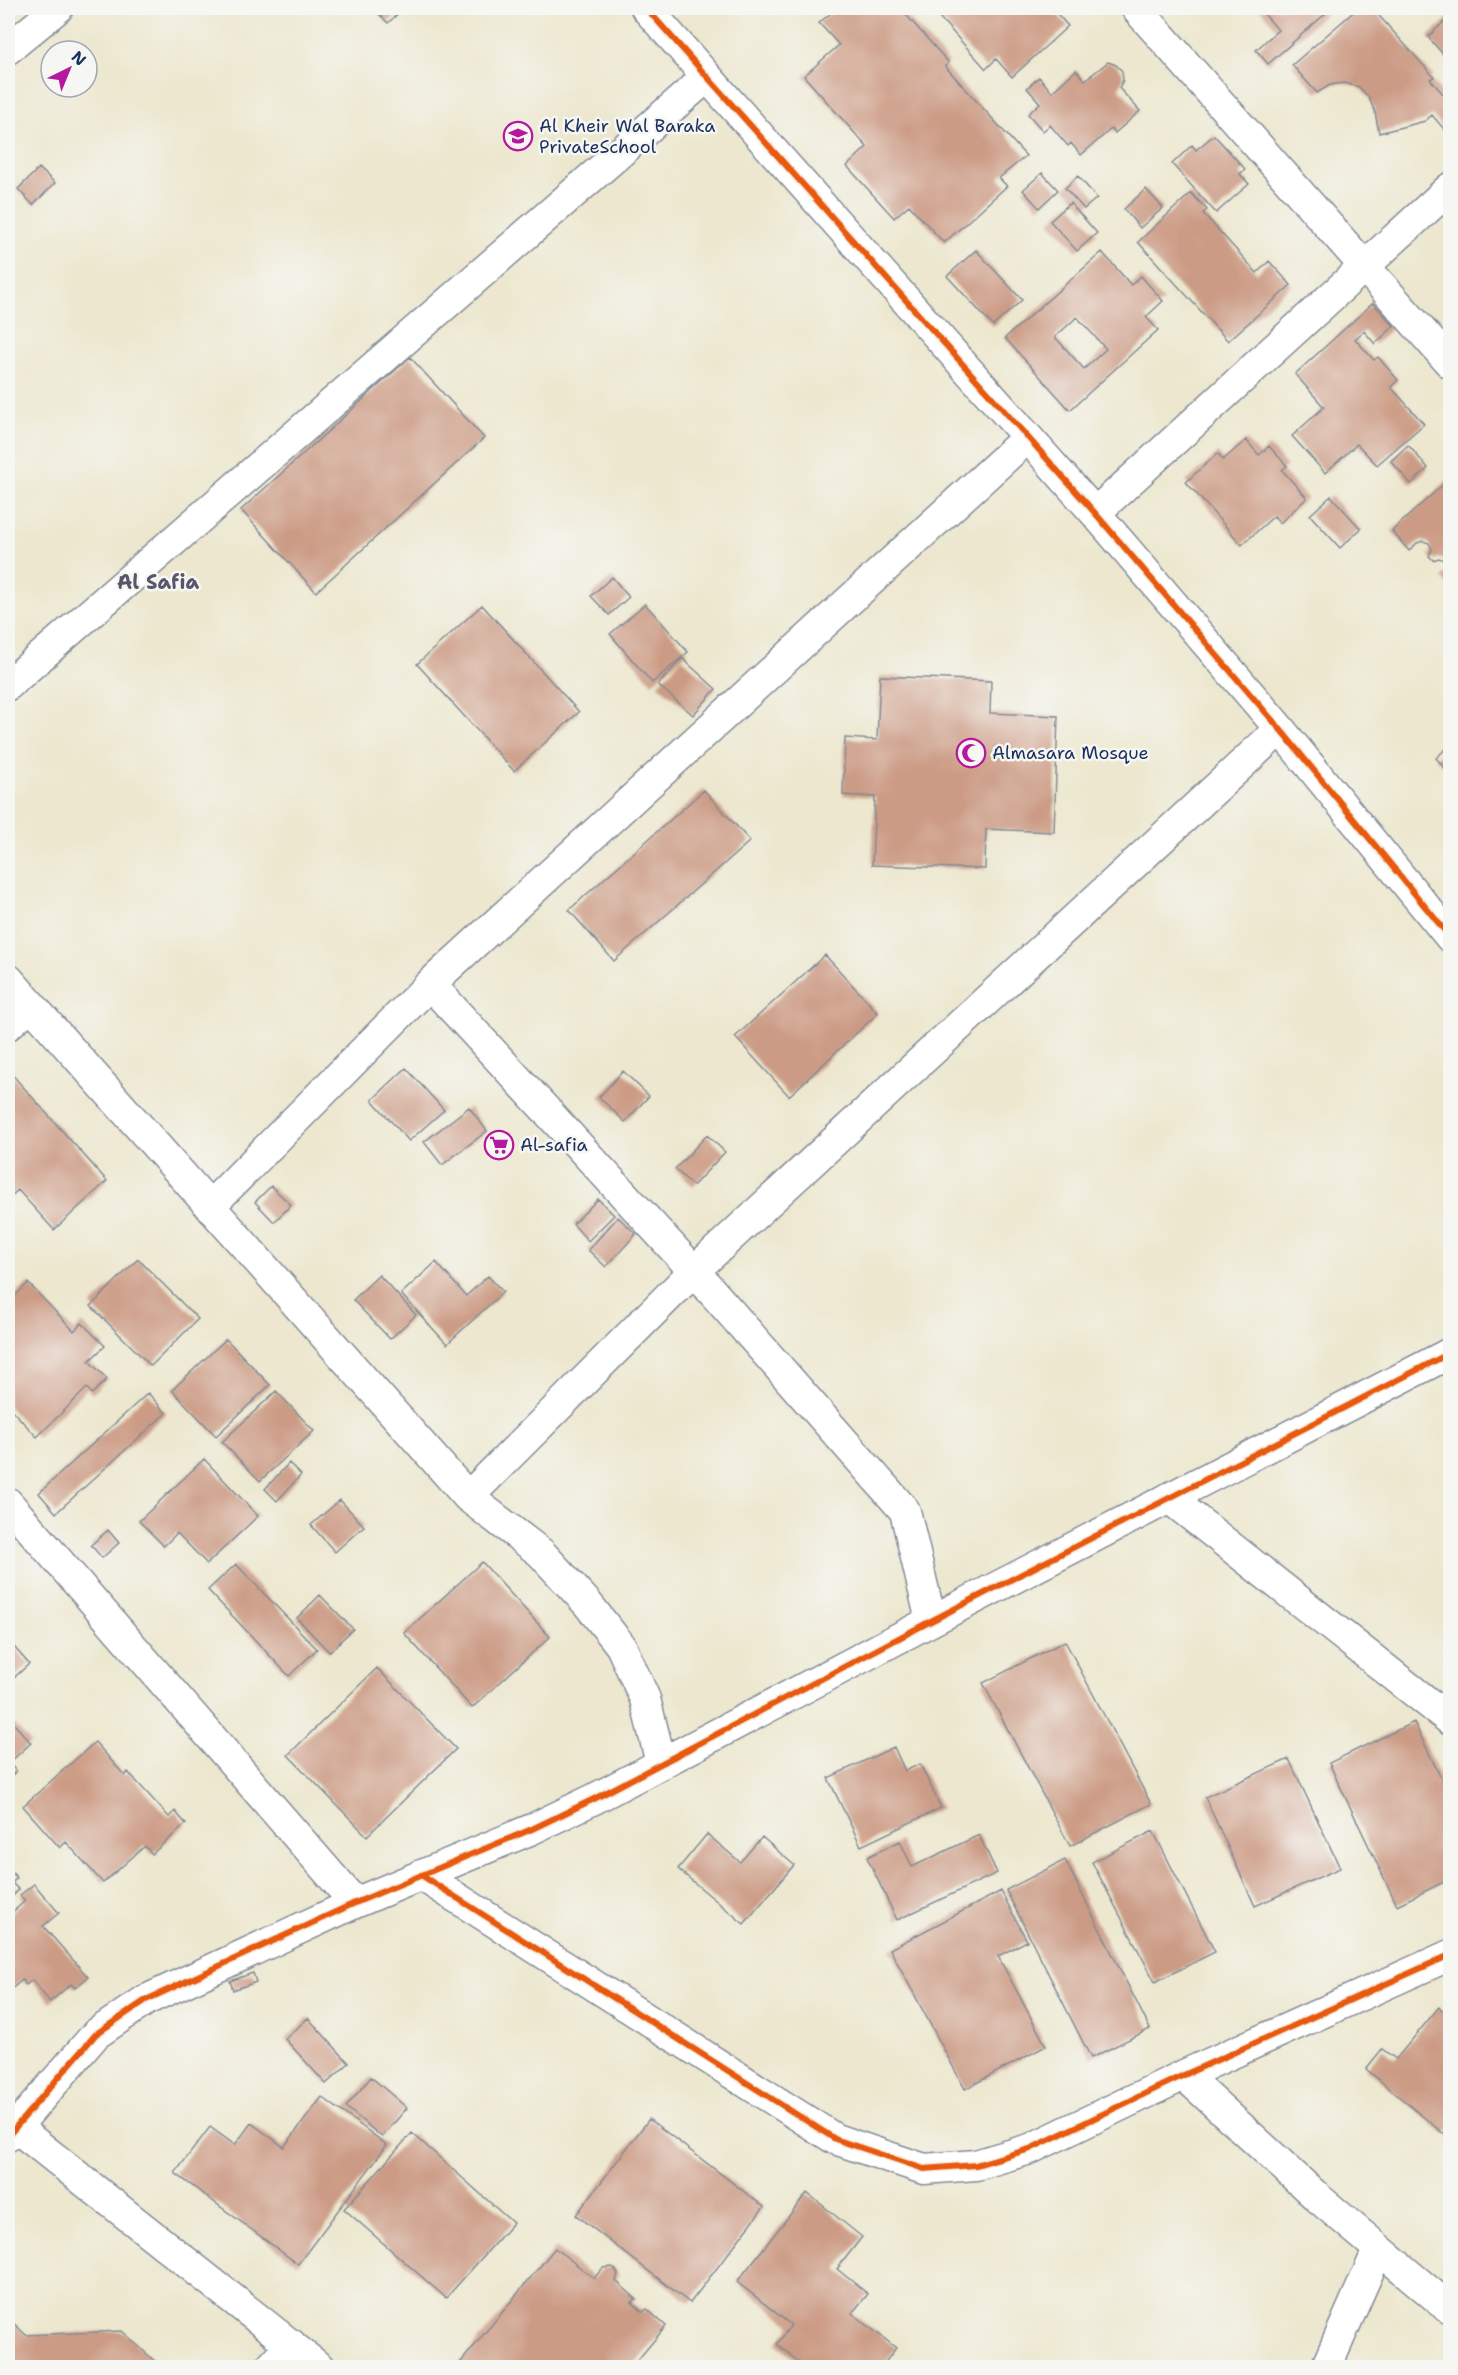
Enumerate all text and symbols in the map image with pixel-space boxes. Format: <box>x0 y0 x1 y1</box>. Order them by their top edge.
north arrow <box>39 39 99 99</box>
text: N <box>67 46 91 70</box>
place label: Al Kheir Wal Baraka PrivateSchool <box>539 114 715 159</box>
school or university icon: Al Kheir Wal Baraka PrivateSchool <box>502 120 534 152</box>
district label: Al Safia <box>117 569 199 595</box>
mosque icon: Almasara Mosque <box>955 737 987 769</box>
place label: Almasara Mosque <box>992 741 1149 765</box>
supermarket icon: Al-safia <box>483 1129 515 1161</box>
place label: Al-safia <box>520 1133 588 1157</box>

